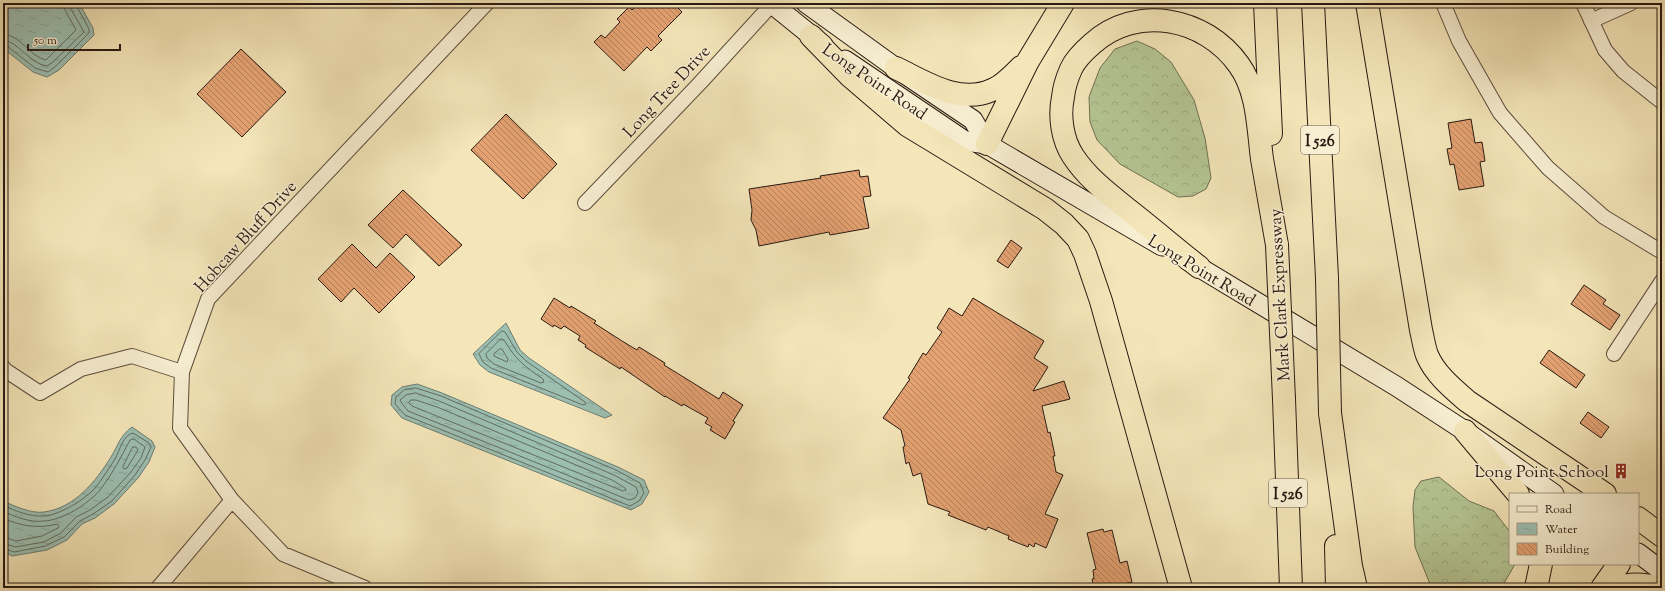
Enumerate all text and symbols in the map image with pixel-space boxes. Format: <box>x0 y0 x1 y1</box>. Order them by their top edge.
scale bar <box>28 26 120 52</box>
text: 50 m <box>33 32 57 50</box>
street label: Long Point Road <box>817 39 931 127</box>
street label: Long Tree Drive <box>618 41 717 144</box>
road number: I 526 <box>1301 126 1339 154</box>
street label: Hobcaw Bluff Drive <box>190 176 303 299</box>
street label: Mark Clark Expressway <box>1264 207 1298 382</box>
street label: Long Point Road <box>1143 230 1260 314</box>
place label: Long Point School <box>1475 461 1609 485</box>
building icon: Long Point School <box>1612 462 1630 480</box>
road number: I 526 <box>1269 479 1307 507</box>
legend <box>1509 493 1639 565</box>
text: Road <box>1545 501 1572 519</box>
text: Water <box>1545 521 1578 539</box>
text: Building <box>1545 541 1589 559</box>

